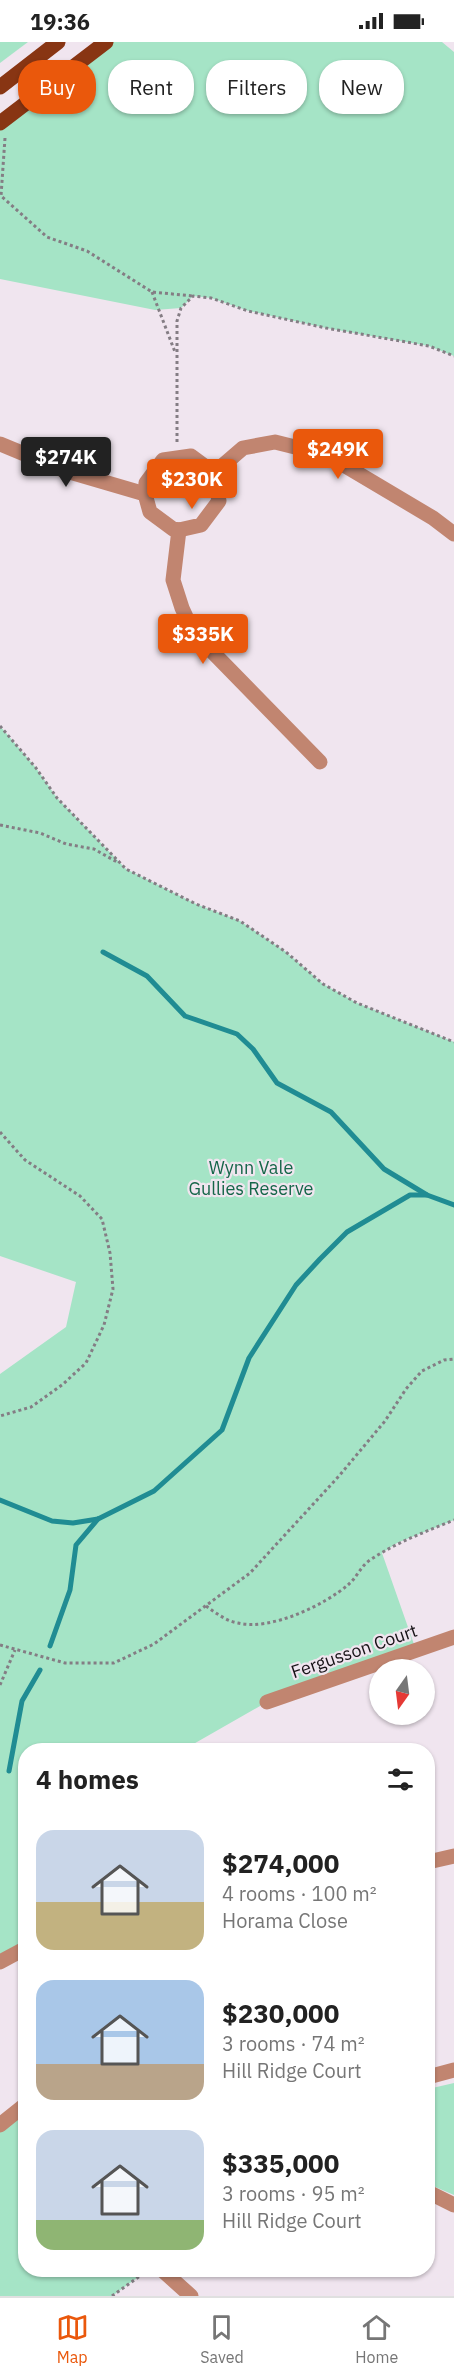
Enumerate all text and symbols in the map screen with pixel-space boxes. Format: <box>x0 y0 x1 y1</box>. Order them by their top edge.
text: 19:36 <box>30 7 90 36</box>
chip: Buy <box>18 60 96 114</box>
chip: Rent <box>108 60 194 114</box>
chip: Filters <box>206 60 307 114</box>
chip: New <box>319 60 404 114</box>
pin: $249K <box>296 429 380 480</box>
text: $249K <box>307 435 369 462</box>
pin: $274K <box>24 437 108 488</box>
text: $274K <box>35 443 97 470</box>
pin: $230K <box>150 459 234 510</box>
text: $230K <box>161 465 223 492</box>
pin: $335K <box>161 614 245 665</box>
text: $335K <box>172 620 234 647</box>
park label: Wynn Vale Gullies Reserve <box>189 1156 314 1200</box>
street label: Fergusson Court <box>288 1619 420 1683</box>
north arrow <box>369 1659 435 1725</box>
map controls <box>369 1659 435 1725</box>
text: 4 homes <box>36 1762 139 1796</box>
icon: filters <box>384 1763 417 1796</box>
text: $274,000 <box>222 1846 339 1880</box>
icon: home <box>84 1854 156 1926</box>
text: 4 rooms · 100 m² <box>222 1880 377 1907</box>
text: Horama Close <box>222 1907 348 1934</box>
text: $230,000 <box>222 1996 339 2030</box>
icon: home <box>84 2004 156 2076</box>
text: 3 rooms · 74 m² <box>222 2030 365 2057</box>
text: Hill Ridge Court <box>222 2057 362 2084</box>
text: $335,000 <box>222 2146 339 2180</box>
icon: home <box>84 2154 156 2226</box>
text: 3 rooms · 95 m² <box>222 2180 365 2207</box>
text: Hill Ridge Court <box>222 2207 362 2234</box>
tab: Map <box>56 2311 89 2367</box>
tab: Saved <box>200 2311 244 2367</box>
tab: Home <box>355 2311 398 2367</box>

